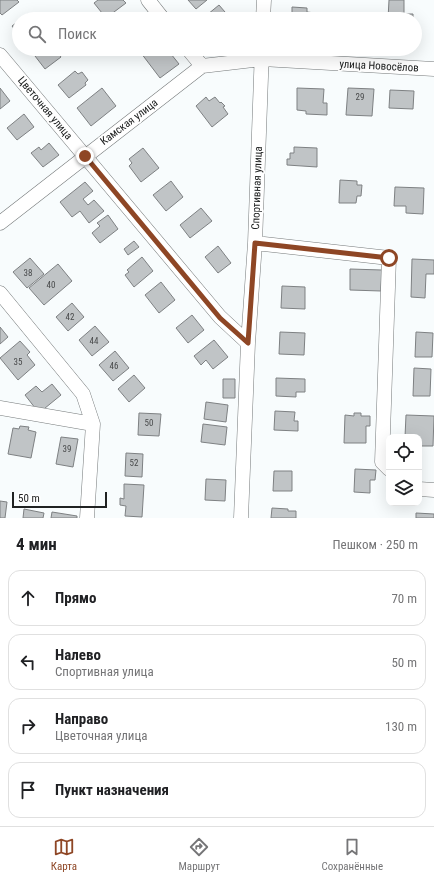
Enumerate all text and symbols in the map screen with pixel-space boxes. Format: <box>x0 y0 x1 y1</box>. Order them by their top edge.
search box <box>12 12 422 56</box>
icon: search <box>26 23 48 45</box>
text: Поиск <box>58 25 97 43</box>
street label: улица Новосёлов <box>339 57 419 75</box>
street label: Цветочная улица <box>15 74 75 142</box>
house number: 29 <box>356 92 364 102</box>
street label: Камская улица <box>98 96 160 148</box>
street label: Спортивная улица <box>249 146 265 230</box>
route end <box>76 147 94 165</box>
route start <box>380 249 398 267</box>
house number: 38 <box>24 268 32 278</box>
house number: 40 <box>47 280 55 290</box>
house number: 42 <box>66 312 75 322</box>
house number: 44 <box>90 336 99 346</box>
house number: 35 <box>14 357 23 367</box>
house number: 46 <box>110 361 118 371</box>
house number: 50 <box>145 418 153 428</box>
map controls <box>386 434 422 506</box>
button: locate <box>386 434 422 470</box>
house number: 39 <box>63 444 71 454</box>
house number: 52 <box>130 458 139 468</box>
button: layers <box>386 470 422 506</box>
scale bar <box>12 490 107 509</box>
text: 50 m <box>18 492 40 505</box>
text: 4 мин <box>16 534 57 554</box>
text: Пешком · 250 m <box>332 537 418 552</box>
icon: ahead <box>17 587 39 609</box>
text: Прямо <box>55 589 96 607</box>
text: 70 m <box>391 591 417 606</box>
text: Налево <box>55 646 101 664</box>
icon: left <box>17 651 39 673</box>
text: 50 m <box>391 655 417 670</box>
text: Спортивная улица <box>55 664 154 679</box>
text: Направо <box>55 710 108 728</box>
icon: right <box>17 715 39 737</box>
text: 130 m <box>385 719 417 734</box>
text: Цветочная улица <box>55 728 147 743</box>
icon: arrive <box>17 779 39 801</box>
text: Пункт назначения <box>55 781 169 799</box>
tab: Карта <box>51 836 77 873</box>
tab: Маршрут <box>179 836 220 873</box>
tab: Сохранённые <box>321 836 383 873</box>

